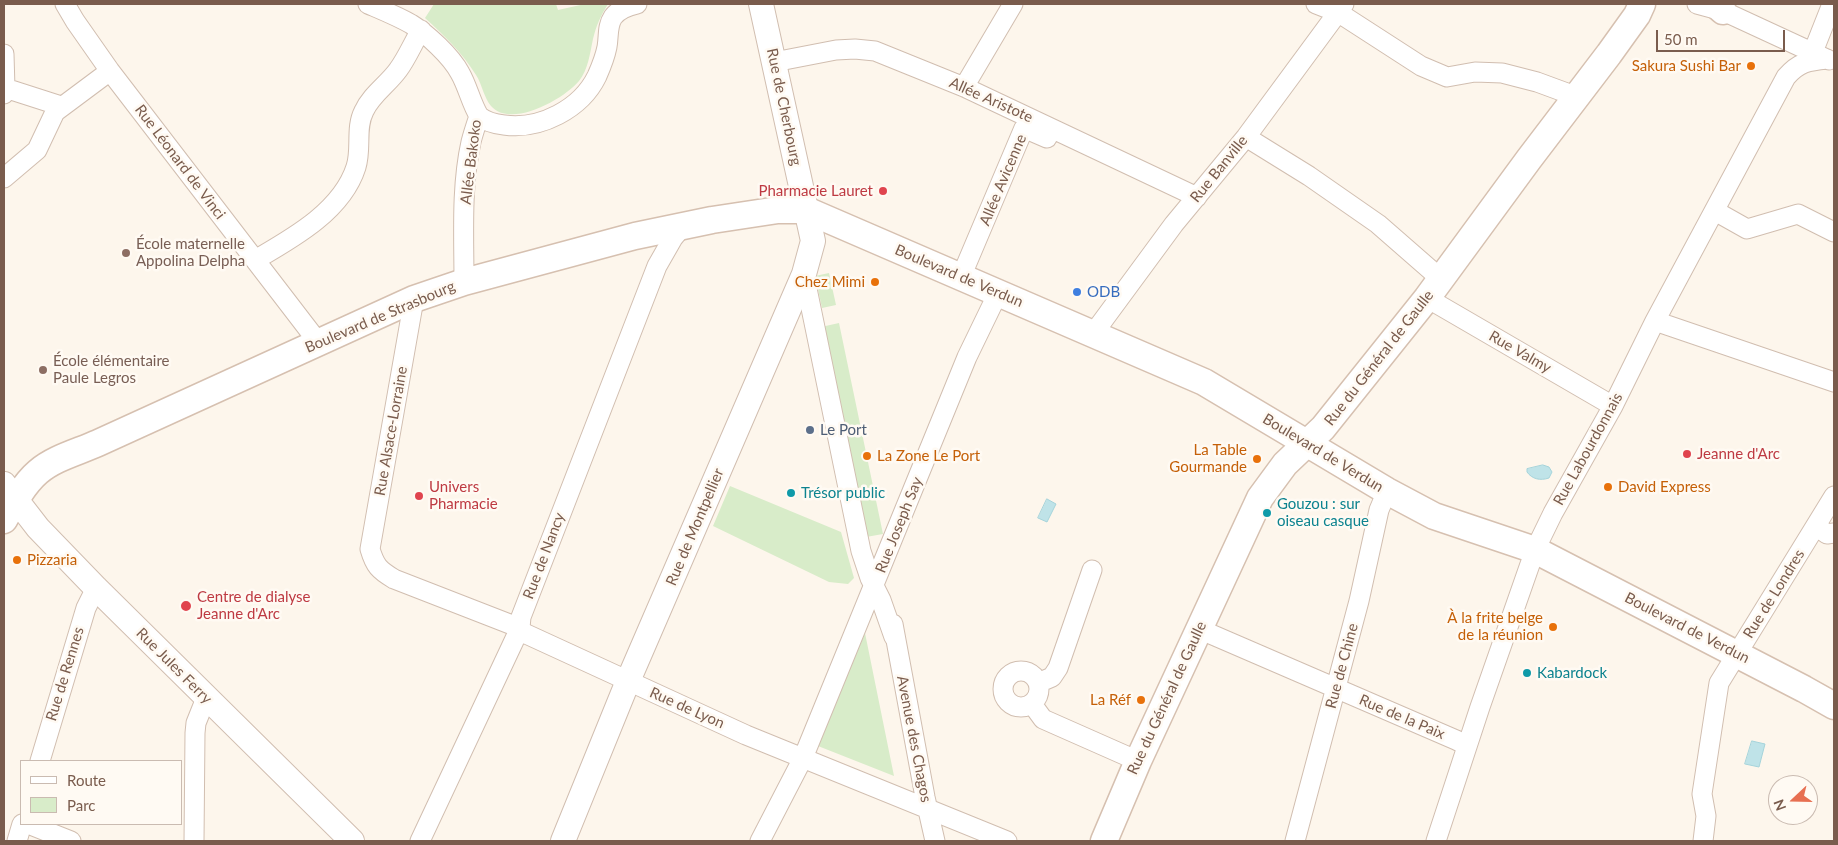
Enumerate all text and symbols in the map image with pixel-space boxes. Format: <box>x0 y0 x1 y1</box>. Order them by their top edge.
scale bar <box>1658 20 1787 52</box>
text: 50 m <box>1664 30 1698 48</box>
street label: Rue de Cherbourg <box>763 47 805 167</box>
place label: Sakura Sushi Bar <box>1632 57 1741 75</box>
marker: Sakura Sushi Bar <box>1745 60 1757 72</box>
street label: Allée Aristote <box>946 74 1036 126</box>
street label: Rue Léonard de Vinci <box>131 101 229 223</box>
street label: Allée Bakoko <box>457 119 485 205</box>
street label: Allée Avicenne <box>976 132 1030 228</box>
street label: Rue Banville <box>1187 132 1251 206</box>
place label: Pharmacie Lauret <box>759 182 873 200</box>
marker: Pharmacie Lauret <box>877 185 889 197</box>
place label: École maternelle Appolina Delpha <box>136 235 245 270</box>
street label: Boulevard de Verdun <box>892 241 1026 311</box>
marker: École maternelle Appolina Delpha <box>120 247 132 259</box>
place label: Chez Mimi <box>795 273 865 291</box>
marker: Chez Mimi <box>869 276 881 288</box>
street label: Boulevard de Strasbourg <box>302 277 458 357</box>
place label: ODB <box>1087 283 1120 301</box>
marker: ODB <box>1071 286 1083 298</box>
street label: Rue du Général de Gaulle <box>1321 287 1437 429</box>
street label: Rue Valmy <box>1486 327 1554 377</box>
place label: École élémentaire Paule Legros <box>53 352 170 387</box>
marker: École élémentaire Paule Legros <box>37 364 49 376</box>
street label: Rue Alsace-Lorraine <box>371 365 411 497</box>
street label: Rue Labourdonnais <box>1550 390 1626 508</box>
street label: Boulevard de Verdun <box>1259 410 1387 496</box>
place label: Le Port <box>820 421 867 439</box>
marker: Le Port <box>804 424 816 436</box>
place label: La Table Gourmande <box>1169 441 1247 476</box>
place label: Jeanne d'Arc <box>1697 445 1780 463</box>
place label: La Zone Le Port <box>877 447 980 465</box>
marker: Jeanne d'Arc <box>1681 448 1693 460</box>
marker: La Zone Le Port <box>861 450 873 462</box>
marker: La Table Gourmande <box>1251 453 1263 465</box>
street label: Rue de Montpellier <box>662 466 728 588</box>
street label: Rue Joseph Say <box>872 474 926 576</box>
place label: Univers Pharmacie <box>429 478 498 513</box>
place label: David Express <box>1618 478 1711 496</box>
marker: David Express <box>1602 481 1614 493</box>
place label: Trésor public <box>801 484 885 502</box>
marker: Trésor public <box>785 487 797 499</box>
marker: Univers Pharmacie <box>413 490 425 502</box>
place label: Gouzou : sur oiseau casque <box>1277 495 1369 530</box>
marker: Gouzou : sur oiseau casque <box>1261 507 1273 519</box>
street label: Rue de Nancy <box>519 510 569 602</box>
street label: Rue de Londres <box>1740 546 1808 642</box>
place label: Pizzaria <box>27 551 77 569</box>
marker: Pizzaria <box>11 554 23 566</box>
place label: Centre de dialyse Jeanne d'Arc <box>197 588 311 623</box>
street label: Boulevard de Verdun <box>1622 589 1752 667</box>
marker: Centre de dialyse Jeanne d'Arc <box>179 599 193 613</box>
place label: À la frite belge de la réunion <box>1447 609 1543 644</box>
street label: Rue du Général de Gaulle <box>1124 619 1210 777</box>
street label: Rue de Chine <box>1322 621 1362 711</box>
marker: À la frite belge de la réunion <box>1547 621 1559 633</box>
street label: Rue Jules Ferry <box>132 624 216 708</box>
street label: Rue de Rennes <box>42 625 88 723</box>
place label: Kabardock <box>1537 664 1607 682</box>
marker: Kabardock <box>1521 667 1533 679</box>
street label: Avenue des Chagos <box>893 674 935 804</box>
street label: Rue de Lyon <box>647 683 727 733</box>
place label: La Réf <box>1090 691 1131 709</box>
street label: Rue de la Paix <box>1356 691 1448 743</box>
marker: La Réf <box>1135 694 1147 706</box>
legend <box>20 760 182 825</box>
text: Route <box>67 771 106 789</box>
north arrow <box>1768 775 1818 825</box>
text: Parc <box>67 796 96 814</box>
text: N <box>1770 797 1789 813</box>

